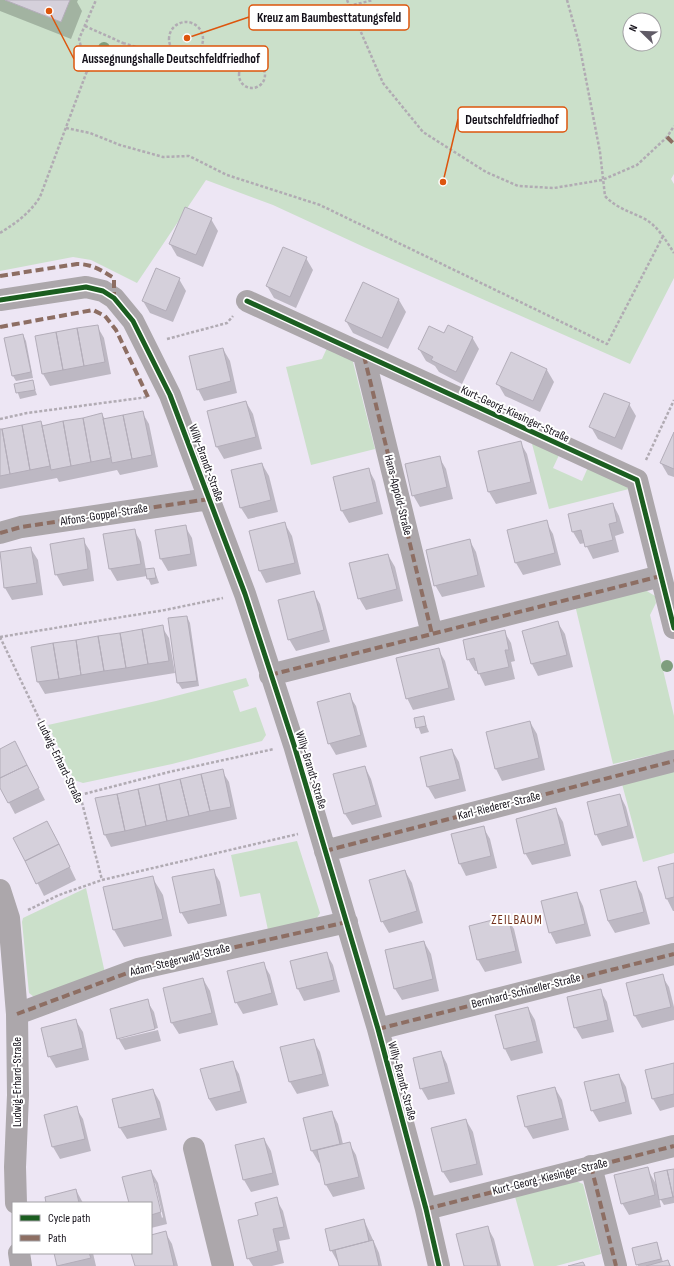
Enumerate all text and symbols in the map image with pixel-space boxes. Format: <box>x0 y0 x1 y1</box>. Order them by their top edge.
callout: Kreuz am Baumbesttatungsfeld <box>249 5 409 30</box>
text: Kreuz am Baumbesttatungsfeld <box>257 10 401 26</box>
north arrow <box>622 12 662 52</box>
text: N <box>626 23 640 34</box>
callout: Aussegnungshalle Deutschfeldfriedhof <box>74 46 268 71</box>
text: Aussegnungshalle Deutschfeldfriedhof <box>81 51 261 67</box>
callout: Deutschfeldfriedhof <box>458 107 567 132</box>
text: Deutschfeldfriedhof <box>465 112 560 128</box>
street label: Kurt-Georg-Kiesinger-Straße <box>458 382 572 446</box>
street label: Willy-Brandt-Straße <box>185 422 227 504</box>
street label: Hans-Appold-Straße <box>381 453 415 537</box>
street label: Alfons-Goppel-Straße <box>58 501 149 529</box>
street label: Ludwig-Erhard-Straße <box>34 718 87 806</box>
street label: Willy-Brandt-Straße <box>292 729 330 811</box>
street label: Karl-Riederer-Straße <box>456 788 542 824</box>
district label: ZEILBAUM <box>491 912 543 928</box>
street label: Adam-Stegerwald-Straße <box>127 940 232 980</box>
street label: Bernhard-Schineller-Straße <box>470 970 582 1012</box>
street label: Ludwig-Erhard-Straße <box>10 1037 25 1127</box>
street label: Willy-Brandt-Straße <box>384 1040 420 1122</box>
street label: Kurt-Georg-Kiesinger-Straße <box>491 1155 609 1199</box>
legend <box>12 1202 152 1254</box>
text: Cycle path <box>48 1211 90 1226</box>
text: Path <box>48 1231 66 1246</box>

